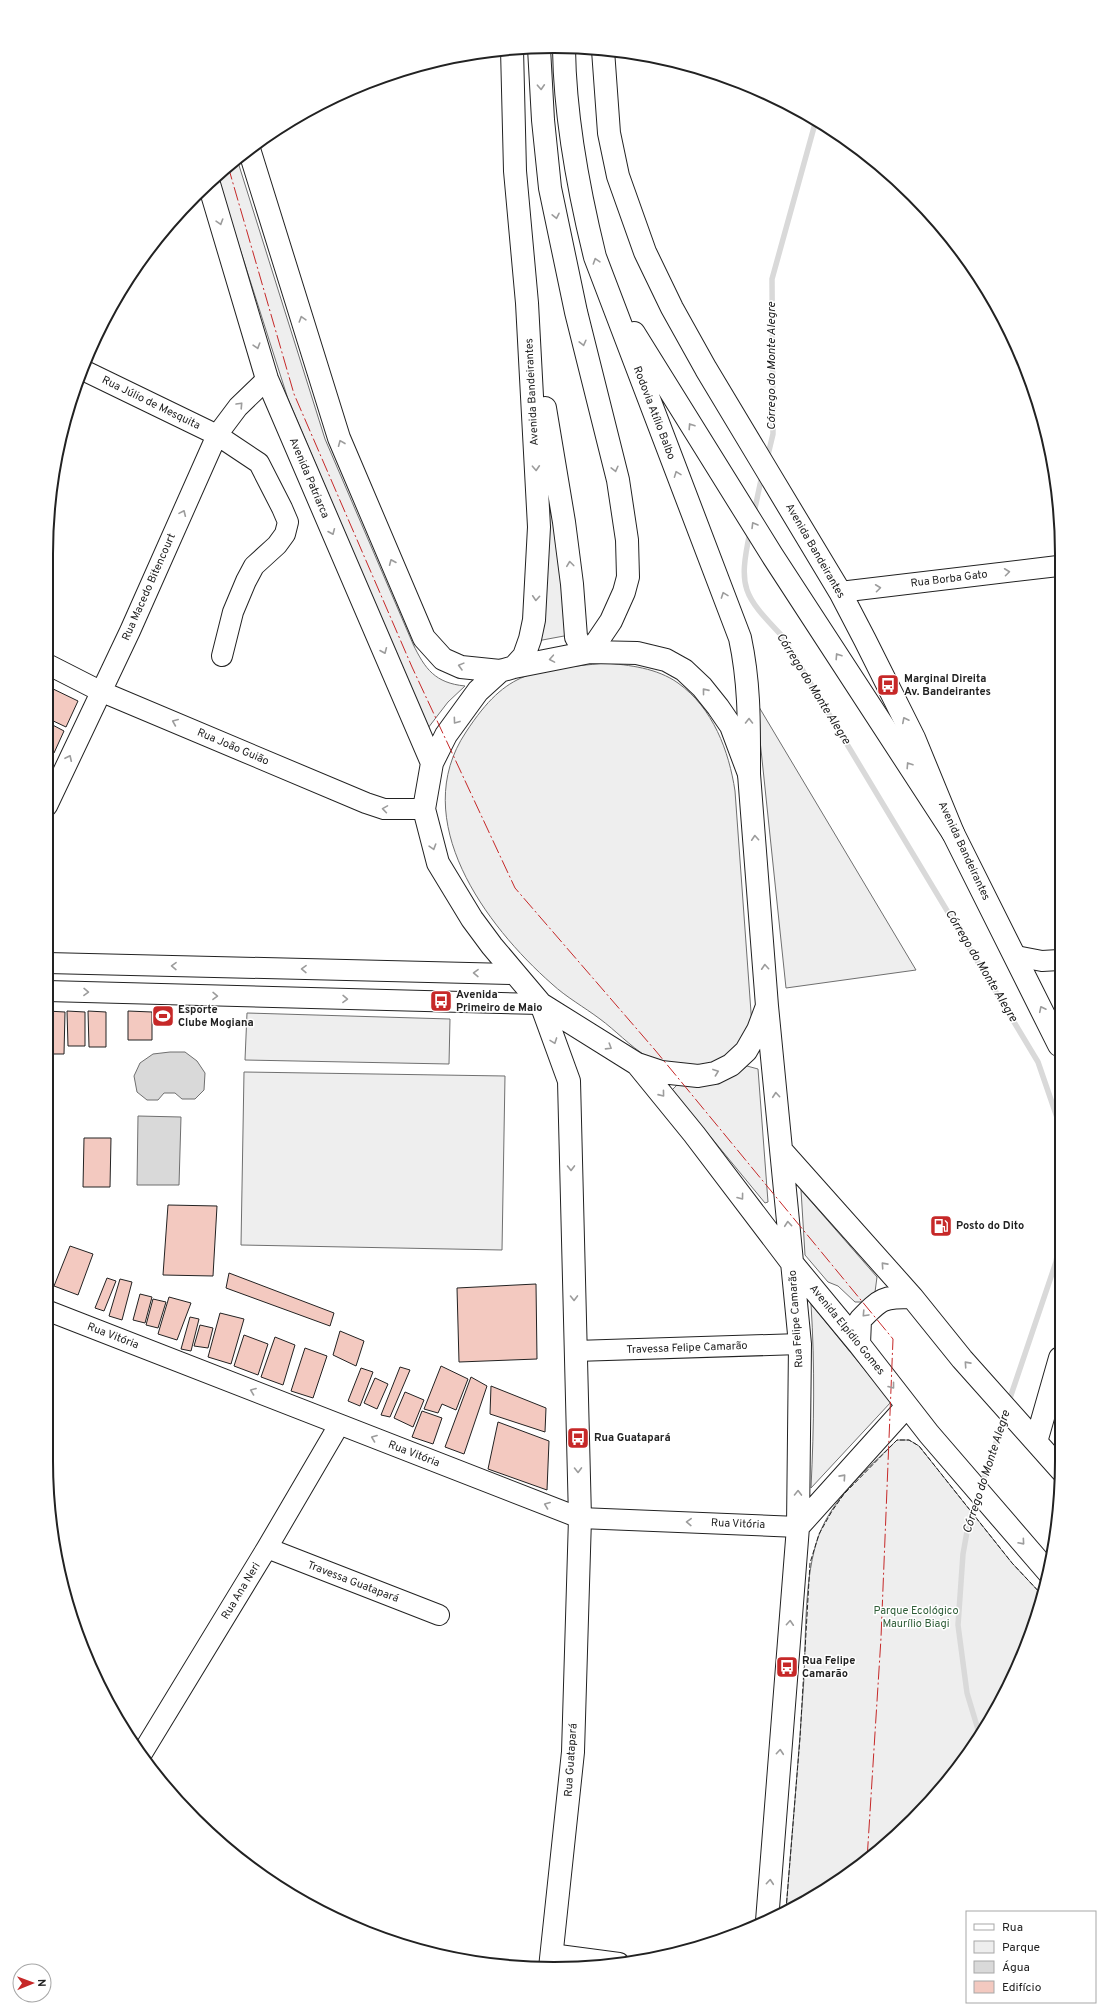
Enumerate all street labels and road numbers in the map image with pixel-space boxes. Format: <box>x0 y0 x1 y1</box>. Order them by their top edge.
street label: Avenida Bandeirantes <box>522 338 542 446</box>
street label: Rodovia Atílio Balbo <box>630 364 678 462</box>
street label: Rua Júlio de Mesquita <box>99 373 203 433</box>
street label: Avenida Patriarca <box>286 436 332 521</box>
street label: Avenida Bandeirantes <box>782 501 848 601</box>
street label: Rua Macedo Bitencourt <box>119 531 179 643</box>
street label: Rua Borba Gato <box>910 567 988 591</box>
street label: Rua João Guião <box>195 726 271 768</box>
street label: Avenida Bandeirantes <box>935 799 993 903</box>
street label: Rua Felipe Camarão <box>786 1270 806 1368</box>
street label: Avenida Elpídio Gomes <box>806 1282 888 1378</box>
street label: Rua Vitória <box>85 1320 141 1352</box>
street label: Travessa Felipe Camarão <box>626 1339 748 1357</box>
street label: Rua Vitória <box>386 1438 442 1470</box>
street label: Rua Vitória <box>711 1516 766 1532</box>
street label: Travessa Guatapará <box>305 1558 401 1606</box>
street label: Rua Ana Neri <box>218 1560 264 1622</box>
street label: Rua Guatapará <box>561 1723 581 1797</box>

